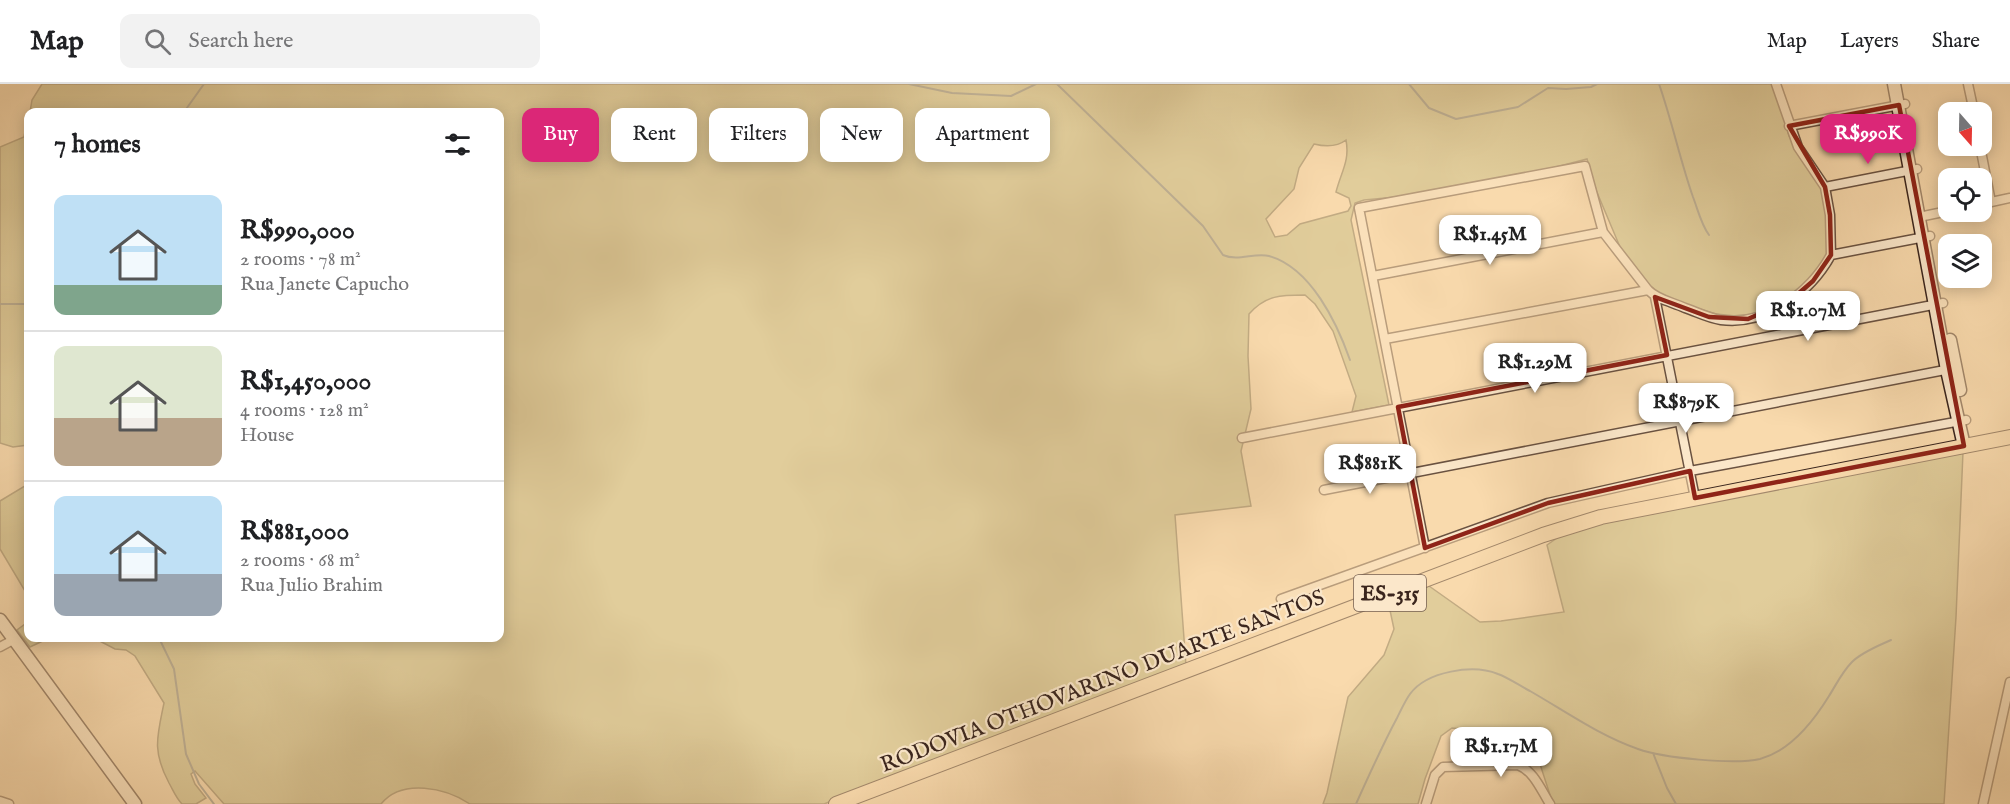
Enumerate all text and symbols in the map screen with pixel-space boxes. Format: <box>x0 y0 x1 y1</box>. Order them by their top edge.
search box <box>120 14 540 68</box>
text: Map <box>30 24 84 59</box>
icon: search <box>141 25 174 58</box>
text: Search here <box>189 27 293 55</box>
text: Map <box>1767 28 1807 55</box>
text: Layers <box>1840 28 1899 55</box>
text: Share <box>1932 28 1980 55</box>
north arrow <box>1938 102 1992 156</box>
map controls <box>1938 102 1992 288</box>
chip: Buy <box>522 108 599 162</box>
chip: Rent <box>611 108 697 162</box>
chip: Filters <box>709 108 808 162</box>
chip: New <box>820 108 903 162</box>
chip: Apartment <box>915 108 1050 162</box>
pin: R$990K <box>1819 114 1917 165</box>
text: R$990K <box>1834 121 1902 146</box>
text: 7 homes <box>54 128 141 161</box>
icon: filters <box>441 128 474 161</box>
button: locate <box>1938 168 1992 222</box>
text: R$990,000 <box>240 214 355 247</box>
pin: R$1.45M <box>1435 215 1545 266</box>
icon: home <box>102 219 174 291</box>
text: R$1.45M <box>1453 222 1527 247</box>
button: layers <box>1938 234 1992 288</box>
text: 2 rooms · 78 m² <box>240 247 361 272</box>
text: Rua Janete Capucho <box>240 272 409 297</box>
pin: R$1.07M <box>1753 291 1863 342</box>
text: R$1.07M <box>1770 298 1846 323</box>
pin: R$1.29M <box>1480 343 1590 394</box>
text: R$1.29M <box>1498 350 1572 375</box>
text: R$1,450,000 <box>240 365 371 398</box>
icon: home <box>102 370 174 442</box>
pin: R$879K <box>1637 383 1735 434</box>
text: R$879K <box>1653 390 1719 415</box>
text: 4 rooms · 128 m² <box>240 398 369 423</box>
text: House <box>240 423 294 448</box>
pin: R$881K <box>1321 444 1419 495</box>
text: R$881K <box>1338 451 1402 476</box>
text: R$881,000 <box>240 515 349 548</box>
icon: home <box>102 520 174 592</box>
text: 2 rooms · 68 m² <box>240 548 360 573</box>
text: Rua Julio Brahim <box>240 573 383 598</box>
road number: ES-315 <box>1354 575 1426 611</box>
street label: RODOVIA OTHOVARINO DUARTE SANTOS <box>877 584 1329 780</box>
pin: R$1.17M <box>1446 727 1556 778</box>
text: R$1.17M <box>1464 734 1538 759</box>

